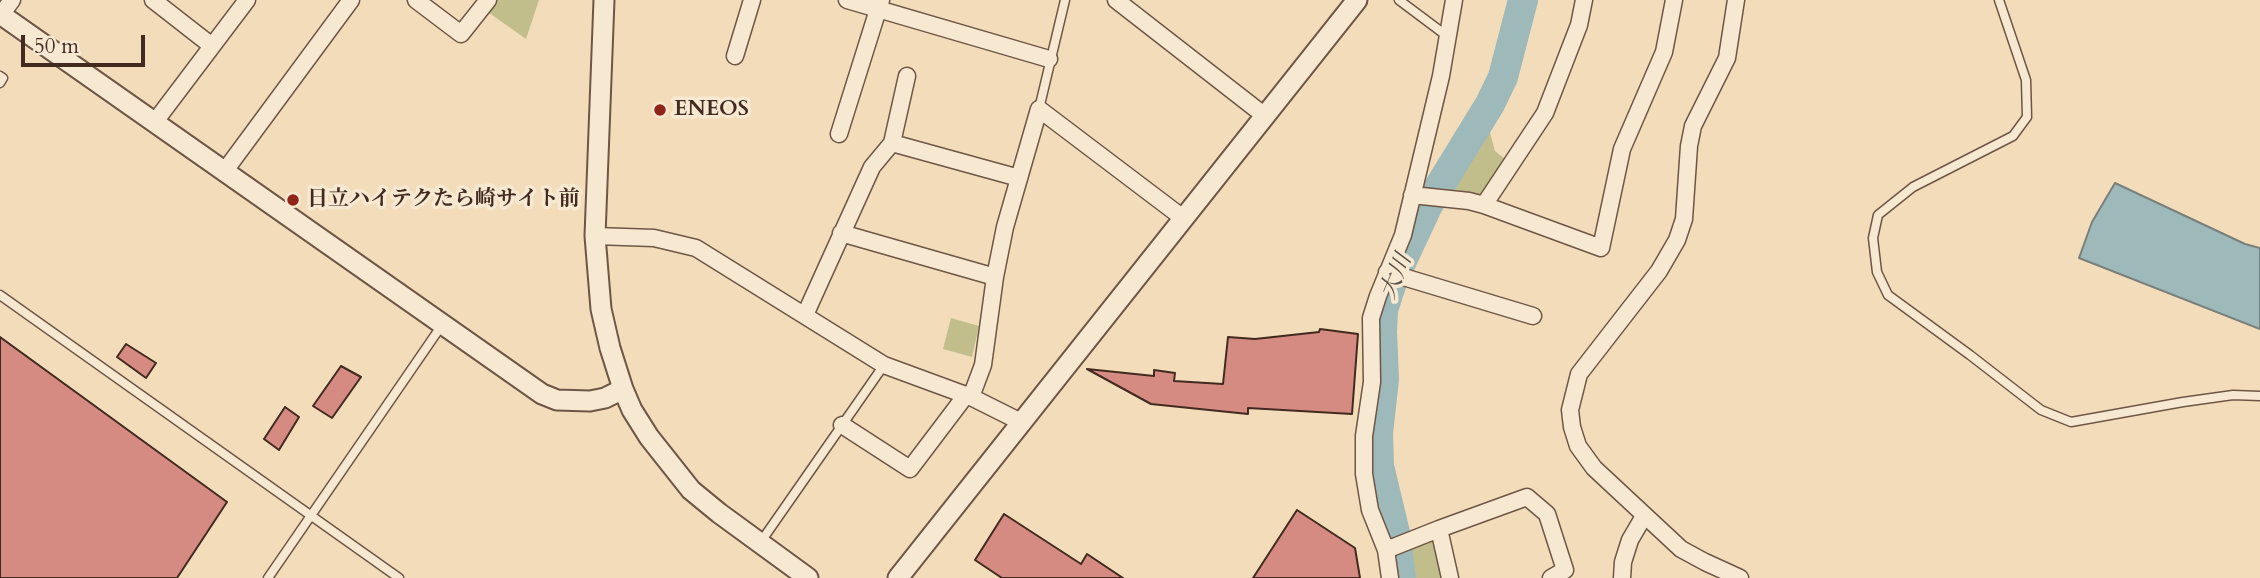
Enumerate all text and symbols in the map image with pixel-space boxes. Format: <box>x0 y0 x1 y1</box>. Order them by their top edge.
scale bar <box>24 21 149 65</box>
text: 50 m <box>34 32 79 61</box>
place label: ENEOS <box>674 97 749 123</box>
marker: ENEOS <box>652 102 668 118</box>
place label: 日立ハイテクたら崎サイト前 <box>307 187 580 213</box>
marker: 日立ハイテクたら崎サイト前 <box>285 192 301 208</box>
water label: 大川 <box>1375 250 1419 304</box>

